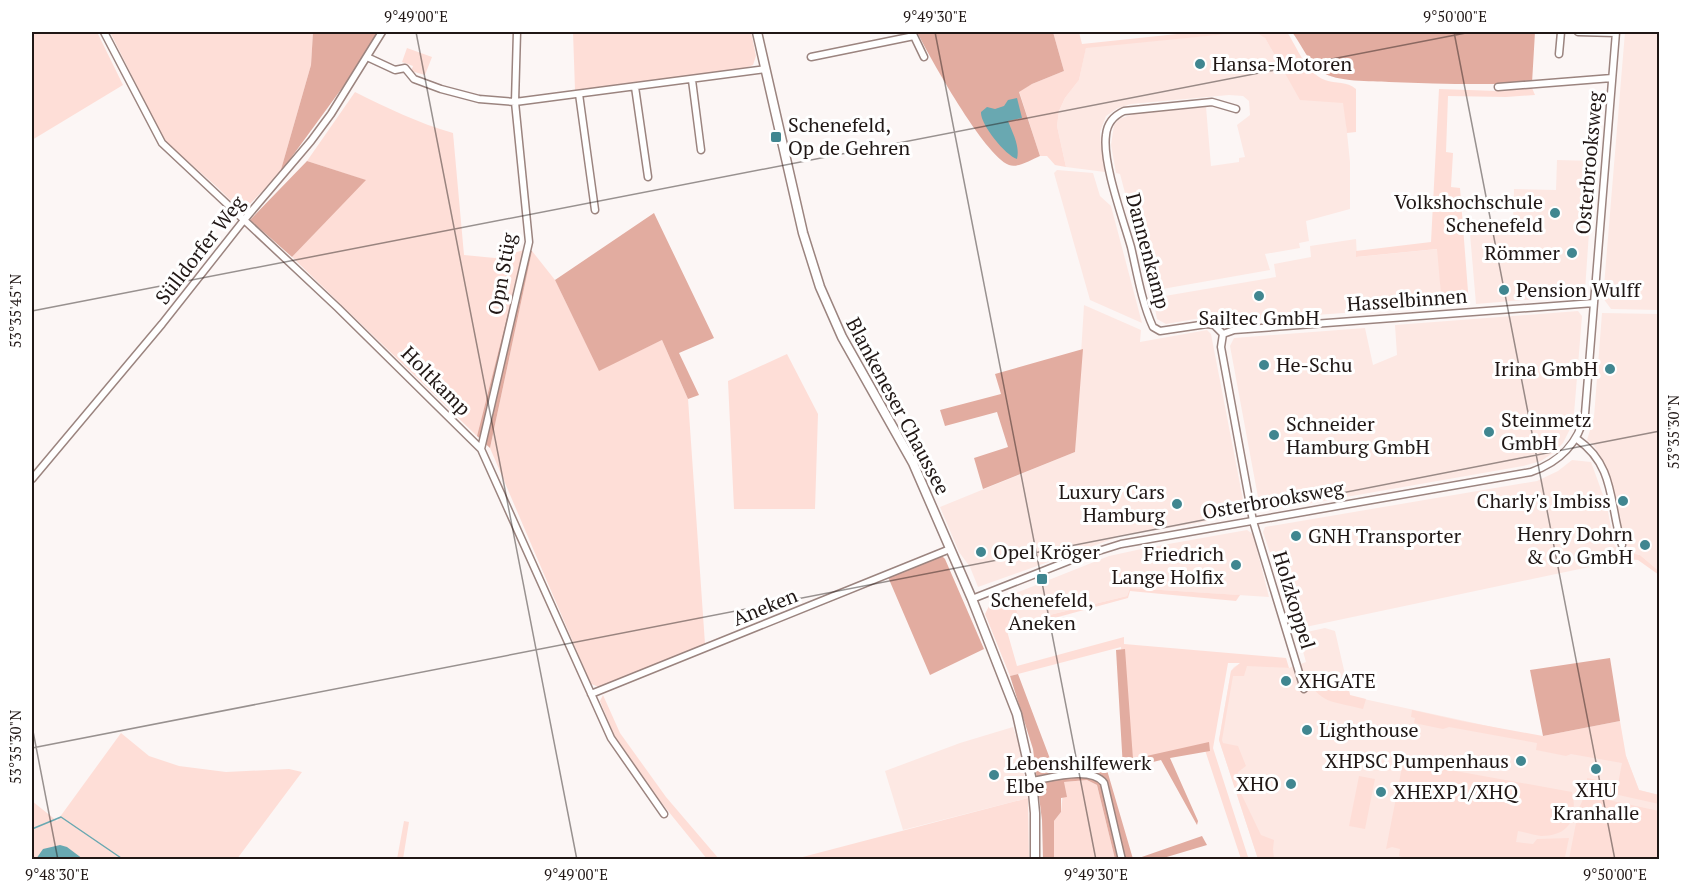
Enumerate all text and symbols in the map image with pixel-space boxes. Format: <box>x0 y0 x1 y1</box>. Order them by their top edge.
text: 9°49'00"E <box>384 6 448 26</box>
text: 9°49'30"E <box>903 6 967 26</box>
text: 9°50'00"E <box>1423 6 1487 26</box>
place label: Hansa-Motoren <box>1212 50 1352 77</box>
marker: Hansa-Motoren <box>1193 57 1207 71</box>
street label: Osterbrooksweg <box>1569 90 1608 235</box>
place label: Schenefeld, Op de Gehren <box>788 111 910 161</box>
marker: Schenefeld, Op de Gehren <box>769 130 783 144</box>
place label: Volkshochschule Schenefeld <box>1394 188 1543 238</box>
street label: Sülldorfer Weg <box>149 189 251 310</box>
street label: Dannenkamp <box>1120 190 1177 312</box>
marker: Volkshochschule Schenefeld <box>1548 206 1562 220</box>
street label: Opn Stüg <box>481 230 522 317</box>
place label: Römmer <box>1484 239 1560 266</box>
marker: Römmer <box>1565 246 1579 260</box>
text: 53°35'45"N <box>5 274 25 348</box>
place label: Pension Wulff <box>1516 276 1641 303</box>
street label: Hasselbinnen <box>1346 282 1468 317</box>
marker: Pension Wulff <box>1497 283 1511 297</box>
marker: Sailtec GmbH <box>1252 289 1266 303</box>
place label: Sailtec GmbH <box>1199 304 1320 331</box>
street label: Blankeneser Chaussee <box>840 312 957 499</box>
street label: Holtkamp <box>396 340 477 421</box>
place label: He-Schu <box>1276 351 1352 378</box>
place label: Irina GmbH <box>1494 355 1598 382</box>
marker: He-Schu <box>1257 358 1271 372</box>
marker: Irina GmbH <box>1603 362 1617 376</box>
text: 53°35'30"N <box>1663 395 1683 469</box>
place label: Steinmetz GmbH <box>1501 406 1592 456</box>
place label: Schneider Hamburg GmbH <box>1286 410 1430 460</box>
marker: Steinmetz GmbH <box>1482 425 1496 439</box>
marker: Schneider Hamburg GmbH <box>1267 428 1281 442</box>
street label: Osterbrooksweg <box>1200 474 1346 525</box>
place label: Luxury Cars Hamburg <box>1058 478 1165 528</box>
place label: Charly's Imbiss <box>1477 487 1611 514</box>
marker: Charly's Imbiss <box>1616 494 1630 508</box>
marker: Luxury Cars Hamburg <box>1170 497 1184 511</box>
place label: Henry Dohrn & Co GmbH <box>1517 520 1633 570</box>
place label: GNH Transporter <box>1308 522 1461 549</box>
marker: GNH Transporter <box>1289 529 1303 543</box>
place label: Opel Kröger <box>993 538 1100 565</box>
marker: Henry Dohrn & Co GmbH <box>1638 538 1652 552</box>
place label: Friedrich Lange Holfix <box>1112 540 1225 590</box>
marker: Opel Kröger <box>974 545 988 559</box>
street label: Holzkoppel <box>1267 547 1322 652</box>
marker: Friedrich Lange Holfix <box>1229 558 1243 572</box>
marker: Schenefeld, Aneken <box>1035 572 1049 586</box>
street label: Aneken <box>728 581 801 632</box>
place label: Schenefeld, Aneken <box>990 586 1094 636</box>
place label: XHGATE <box>1298 667 1376 694</box>
marker: XHGATE <box>1279 674 1293 688</box>
text: 53°35'30"N <box>5 710 25 784</box>
place label: Lighthouse <box>1319 716 1419 743</box>
marker: Lighthouse <box>1300 723 1314 737</box>
place label: XHPSC Pumpenhaus <box>1325 747 1509 774</box>
place label: Lebenshilfewerk Elbe <box>1006 749 1152 799</box>
marker: XHPSC Pumpenhaus <box>1514 754 1528 768</box>
marker: XHU Kranhalle <box>1589 762 1603 776</box>
marker: Lebenshilfewerk Elbe <box>987 768 1001 782</box>
place label: XHO <box>1236 770 1279 797</box>
place label: XHU Kranhalle <box>1553 776 1639 826</box>
marker: XHO <box>1284 777 1298 791</box>
place label: XHEXP1/XHQ <box>1393 778 1519 805</box>
marker: XHEXP1/XHQ <box>1374 785 1388 799</box>
text: 9°48'30"E <box>25 864 89 884</box>
text: 9°49'00"E <box>544 864 608 884</box>
text: 9°49'30"E <box>1064 864 1128 884</box>
text: 9°50'00"E <box>1583 864 1647 884</box>

